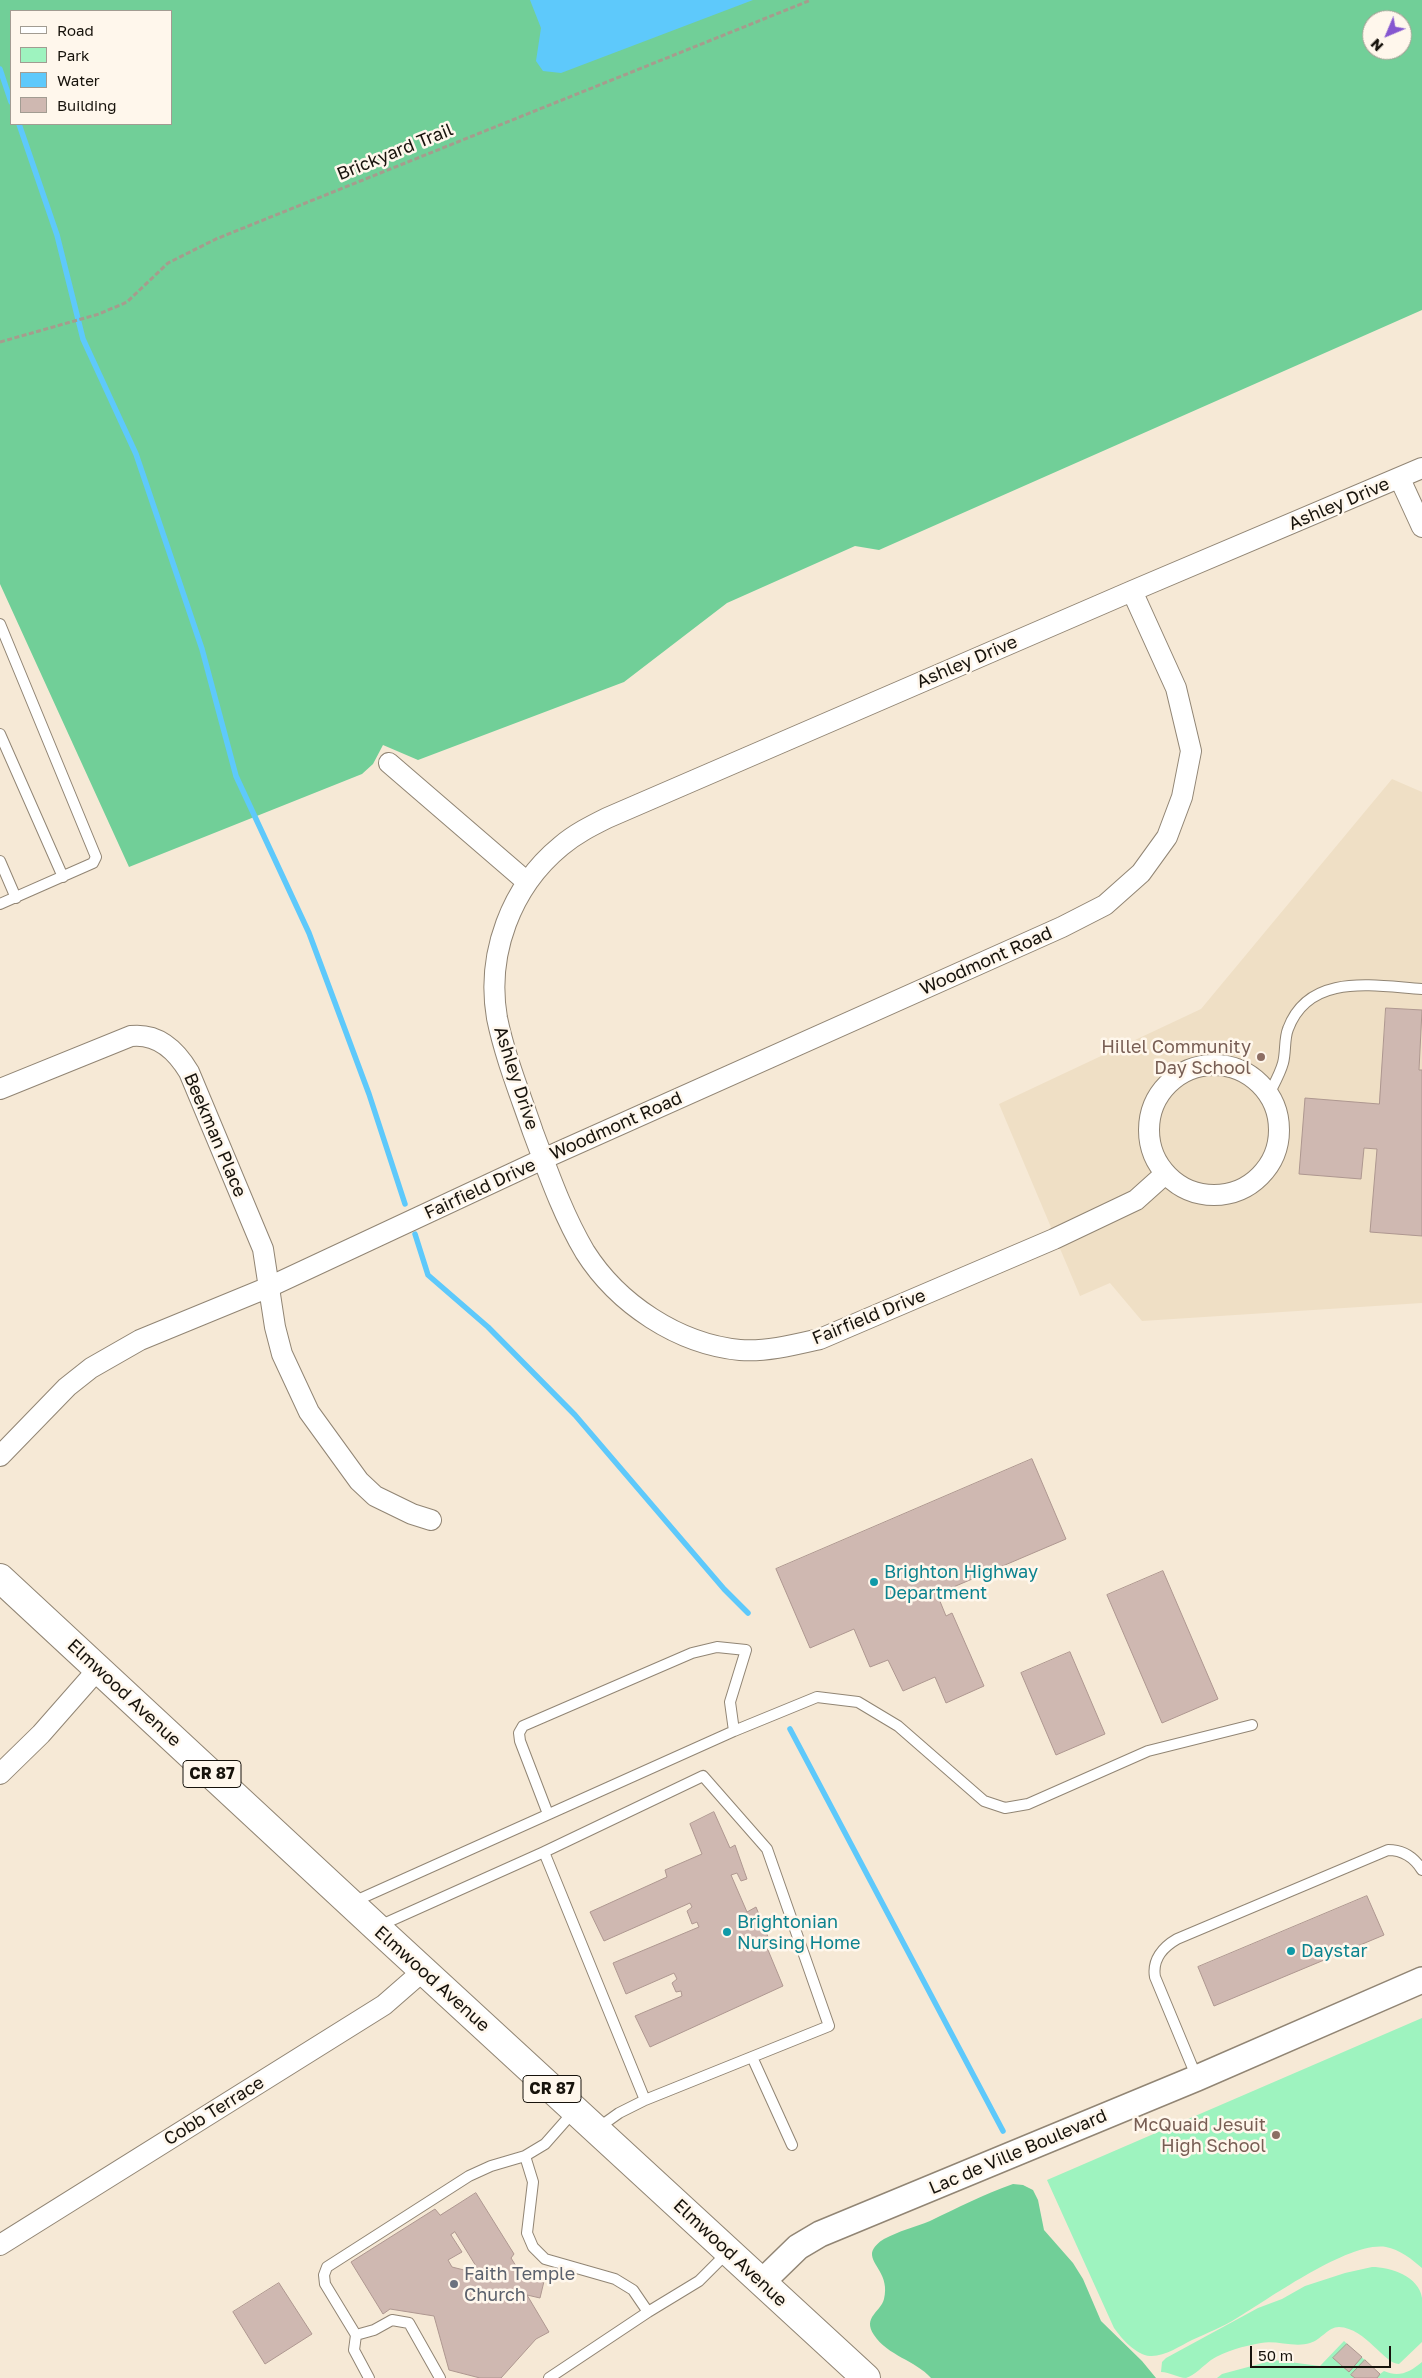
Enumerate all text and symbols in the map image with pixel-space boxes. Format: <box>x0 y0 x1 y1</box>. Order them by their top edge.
legend <box>10 10 172 125</box>
north arrow <box>1362 10 1412 60</box>
text: Road <box>57 21 94 39</box>
text: N <box>1367 35 1387 55</box>
text: Park <box>57 46 89 64</box>
text: Water <box>57 71 100 89</box>
text: Building <box>57 96 117 114</box>
street label: Brickyard Trail <box>334 119 456 185</box>
street label: Ashley Drive <box>1285 473 1393 535</box>
street label: Ashley Drive <box>913 631 1021 693</box>
street label: Woodmont Road <box>916 922 1056 1000</box>
street label: Ashley Drive <box>489 1024 543 1132</box>
place label: Hillel Community Day School <box>1101 1036 1251 1078</box>
marker: Hillel Community Day School <box>1255 1051 1267 1063</box>
street label: Beekman Place <box>179 1070 251 1200</box>
street label: Woodmont Road <box>546 1087 686 1165</box>
street label: Fairfield Drive <box>421 1154 539 1224</box>
street label: Fairfield Drive <box>809 1284 929 1350</box>
place label: Brighton Highway Department <box>884 1561 1038 1604</box>
marker: Brighton Highway Department <box>868 1576 880 1588</box>
street label: Elmwood Avenue <box>63 1635 185 1751</box>
road number: CR 87 <box>183 1760 241 1788</box>
place label: Brightonian Nursing Home <box>737 1911 860 1954</box>
street label: Elmwood Avenue <box>370 1922 494 2036</box>
marker: Brightonian Nursing Home <box>721 1926 733 1938</box>
place label: Daystar <box>1301 1940 1367 1962</box>
marker: Daystar <box>1285 1945 1297 1957</box>
street label: Cobb Terrace <box>160 2072 268 2150</box>
road number: CR 87 <box>523 2076 581 2102</box>
street label: Lac de Ville Boulevard <box>926 2105 1110 2199</box>
place label: McQuaid Jesuit High School <box>1133 2114 1266 2156</box>
marker: McQuaid Jesuit High School <box>1270 2129 1282 2141</box>
street label: Elmwood Avenue <box>669 2195 791 2311</box>
place label: Faith Temple Church <box>464 2263 575 2306</box>
marker: Faith Temple Church <box>448 2278 460 2290</box>
scale bar <box>1252 2336 1393 2368</box>
text: 50 m <box>1258 2346 1293 2364</box>

